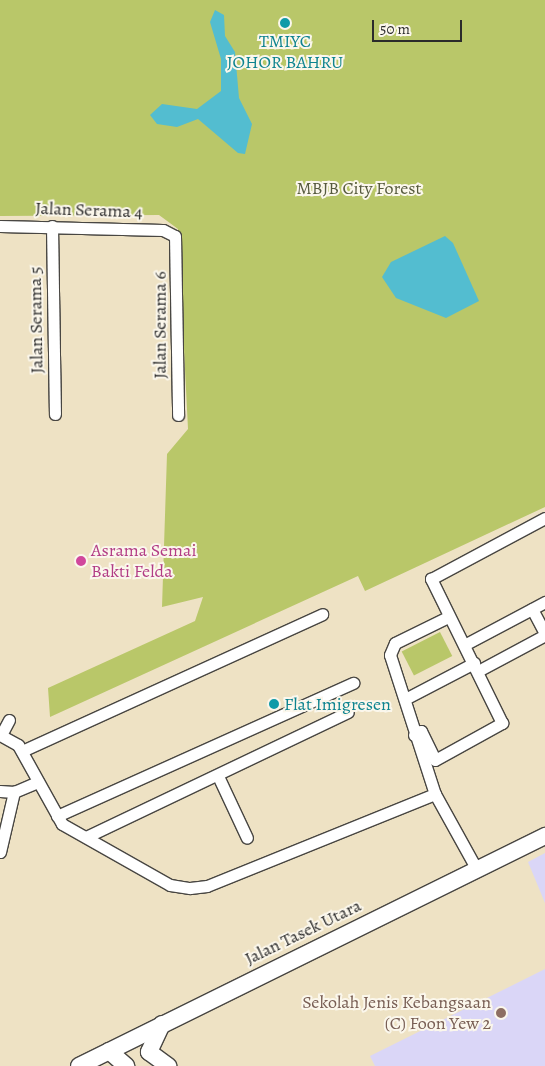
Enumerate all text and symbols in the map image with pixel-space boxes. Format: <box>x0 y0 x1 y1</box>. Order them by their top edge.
scale bar <box>375 10 465 42</box>
marker: TMIYC JOHOR BAHRU <box>279 17 291 29</box>
text: 50 m <box>380 19 410 39</box>
place label: TMIYC JOHOR BAHRU <box>227 31 343 74</box>
park label: MBJB City Forest <box>297 177 421 199</box>
street label: Jalan Serama 4 <box>35 197 143 223</box>
street label: Jalan Serama 5 <box>24 266 48 374</box>
street label: Jalan Serama 6 <box>149 271 171 379</box>
place label: Asrama Semai Bakti Felda <box>91 540 196 582</box>
marker: Asrama Semai Bakti Felda <box>75 555 87 567</box>
place label: Flat Imigresen <box>284 693 391 715</box>
marker: Flat Imigresen <box>268 698 280 710</box>
street label: Jalan Tasek Utara <box>241 895 365 969</box>
place label: Sekolah Jenis Kebangsaan (C) Foon Yew 2 <box>302 992 491 1034</box>
marker: Sekolah Jenis Kebangsaan (C) Foon Yew 2 <box>495 1007 507 1019</box>

